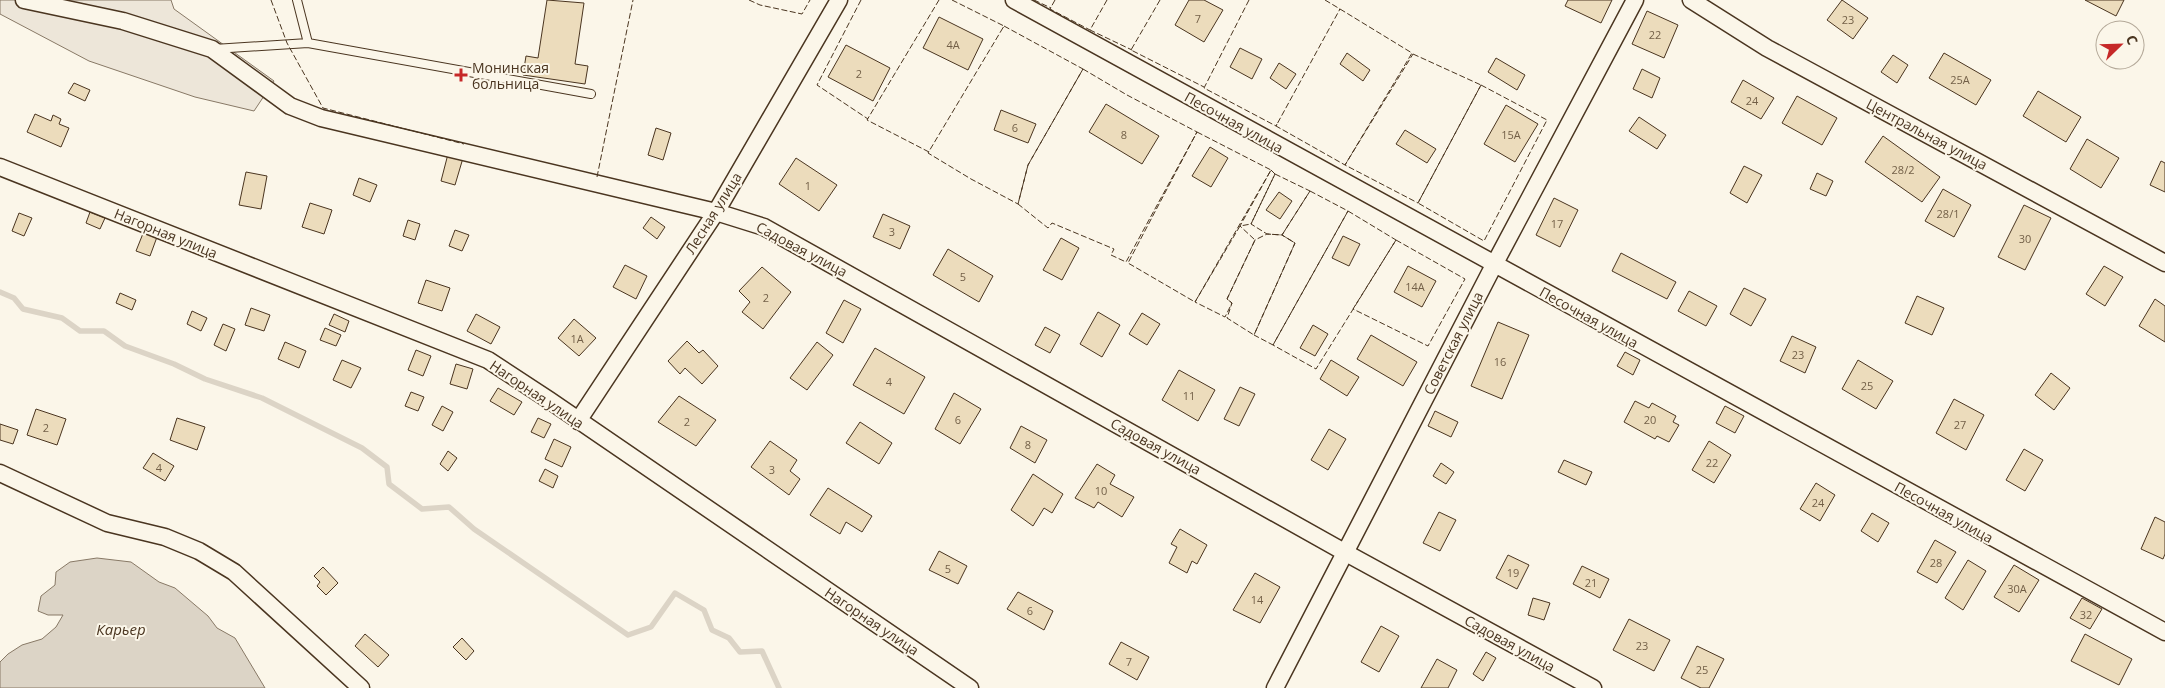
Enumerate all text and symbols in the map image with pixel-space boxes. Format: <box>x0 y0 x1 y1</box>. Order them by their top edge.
house number: 7 <box>1195 11 1201 26</box>
house number: 23 <box>1842 12 1854 27</box>
north arrow <box>2095 20 2145 70</box>
house number: 22 <box>1649 27 1661 42</box>
text: С <box>2122 32 2143 48</box>
house number: 4А <box>946 37 960 52</box>
place label: Монинская больница <box>472 58 549 93</box>
house number: 2 <box>856 66 862 81</box>
marker: Монинская больница <box>454 68 468 82</box>
house number: 25А <box>1950 72 1970 87</box>
street label: Песочная улица <box>1181 87 1287 157</box>
house number: 24 <box>1746 93 1759 108</box>
street label: Центральная улица <box>1863 94 1991 174</box>
house number: 6 <box>1012 120 1018 135</box>
house number: 8 <box>1121 127 1127 142</box>
house number: 15А <box>1501 127 1521 142</box>
house number: 28/2 <box>1892 162 1914 177</box>
street label: Лесная улица <box>680 169 746 257</box>
house number: 1 <box>805 178 811 193</box>
street label: Нагорная улица <box>112 204 220 262</box>
house number: 28/1 <box>1937 206 1959 221</box>
house number: 17 <box>1551 216 1563 231</box>
street label: Садовая улица <box>753 217 851 281</box>
house number: 3 <box>889 224 895 239</box>
house number: 30 <box>2019 231 2031 246</box>
house number: 5 <box>960 269 966 284</box>
house number: 14А <box>1405 279 1425 294</box>
street label: Песочная улица <box>1536 282 1642 352</box>
street label: Советская улица <box>1419 288 1487 398</box>
house number: 2 <box>763 290 769 305</box>
house number: 1А <box>570 331 584 346</box>
house number: 23 <box>1792 347 1804 362</box>
house number: 16 <box>1494 354 1506 369</box>
street label: Нагорная улица <box>486 355 588 433</box>
house number: 4 <box>886 374 893 389</box>
house number: 25 <box>1861 378 1873 393</box>
house number: 11 <box>1183 388 1195 403</box>
house number: 6 <box>955 412 961 427</box>
house number: 20 <box>1644 412 1656 427</box>
street label: Садовая улица <box>1107 413 1205 479</box>
house number: 2 <box>684 414 690 429</box>
house number: 27 <box>1954 417 1966 432</box>
house number: 2 <box>43 420 49 435</box>
house number: 8 <box>1025 437 1031 452</box>
house number: 22 <box>1706 455 1718 470</box>
house number: 4 <box>156 460 163 475</box>
house number: 3 <box>769 462 775 477</box>
street label: Песочная улица <box>1891 477 1997 547</box>
house number: 10 <box>1095 483 1107 498</box>
house number: 24 <box>1812 495 1825 510</box>
house number: 28 <box>1930 555 1942 570</box>
house number: 5 <box>945 561 951 576</box>
house number: 19 <box>1507 565 1519 580</box>
house number: 21 <box>1585 575 1597 590</box>
house number: 30А <box>2007 581 2027 596</box>
street label: Нагорная улица <box>821 582 923 660</box>
house number: 14 <box>1251 592 1264 607</box>
house number: 6 <box>1027 603 1033 618</box>
house number: 32 <box>2080 607 2092 622</box>
street label: Садовая улица <box>1461 610 1559 676</box>
water label: Карьер <box>96 619 146 639</box>
house number: 23 <box>1636 638 1648 653</box>
house number: 7 <box>1126 654 1132 669</box>
house number: 25 <box>1696 662 1708 677</box>

